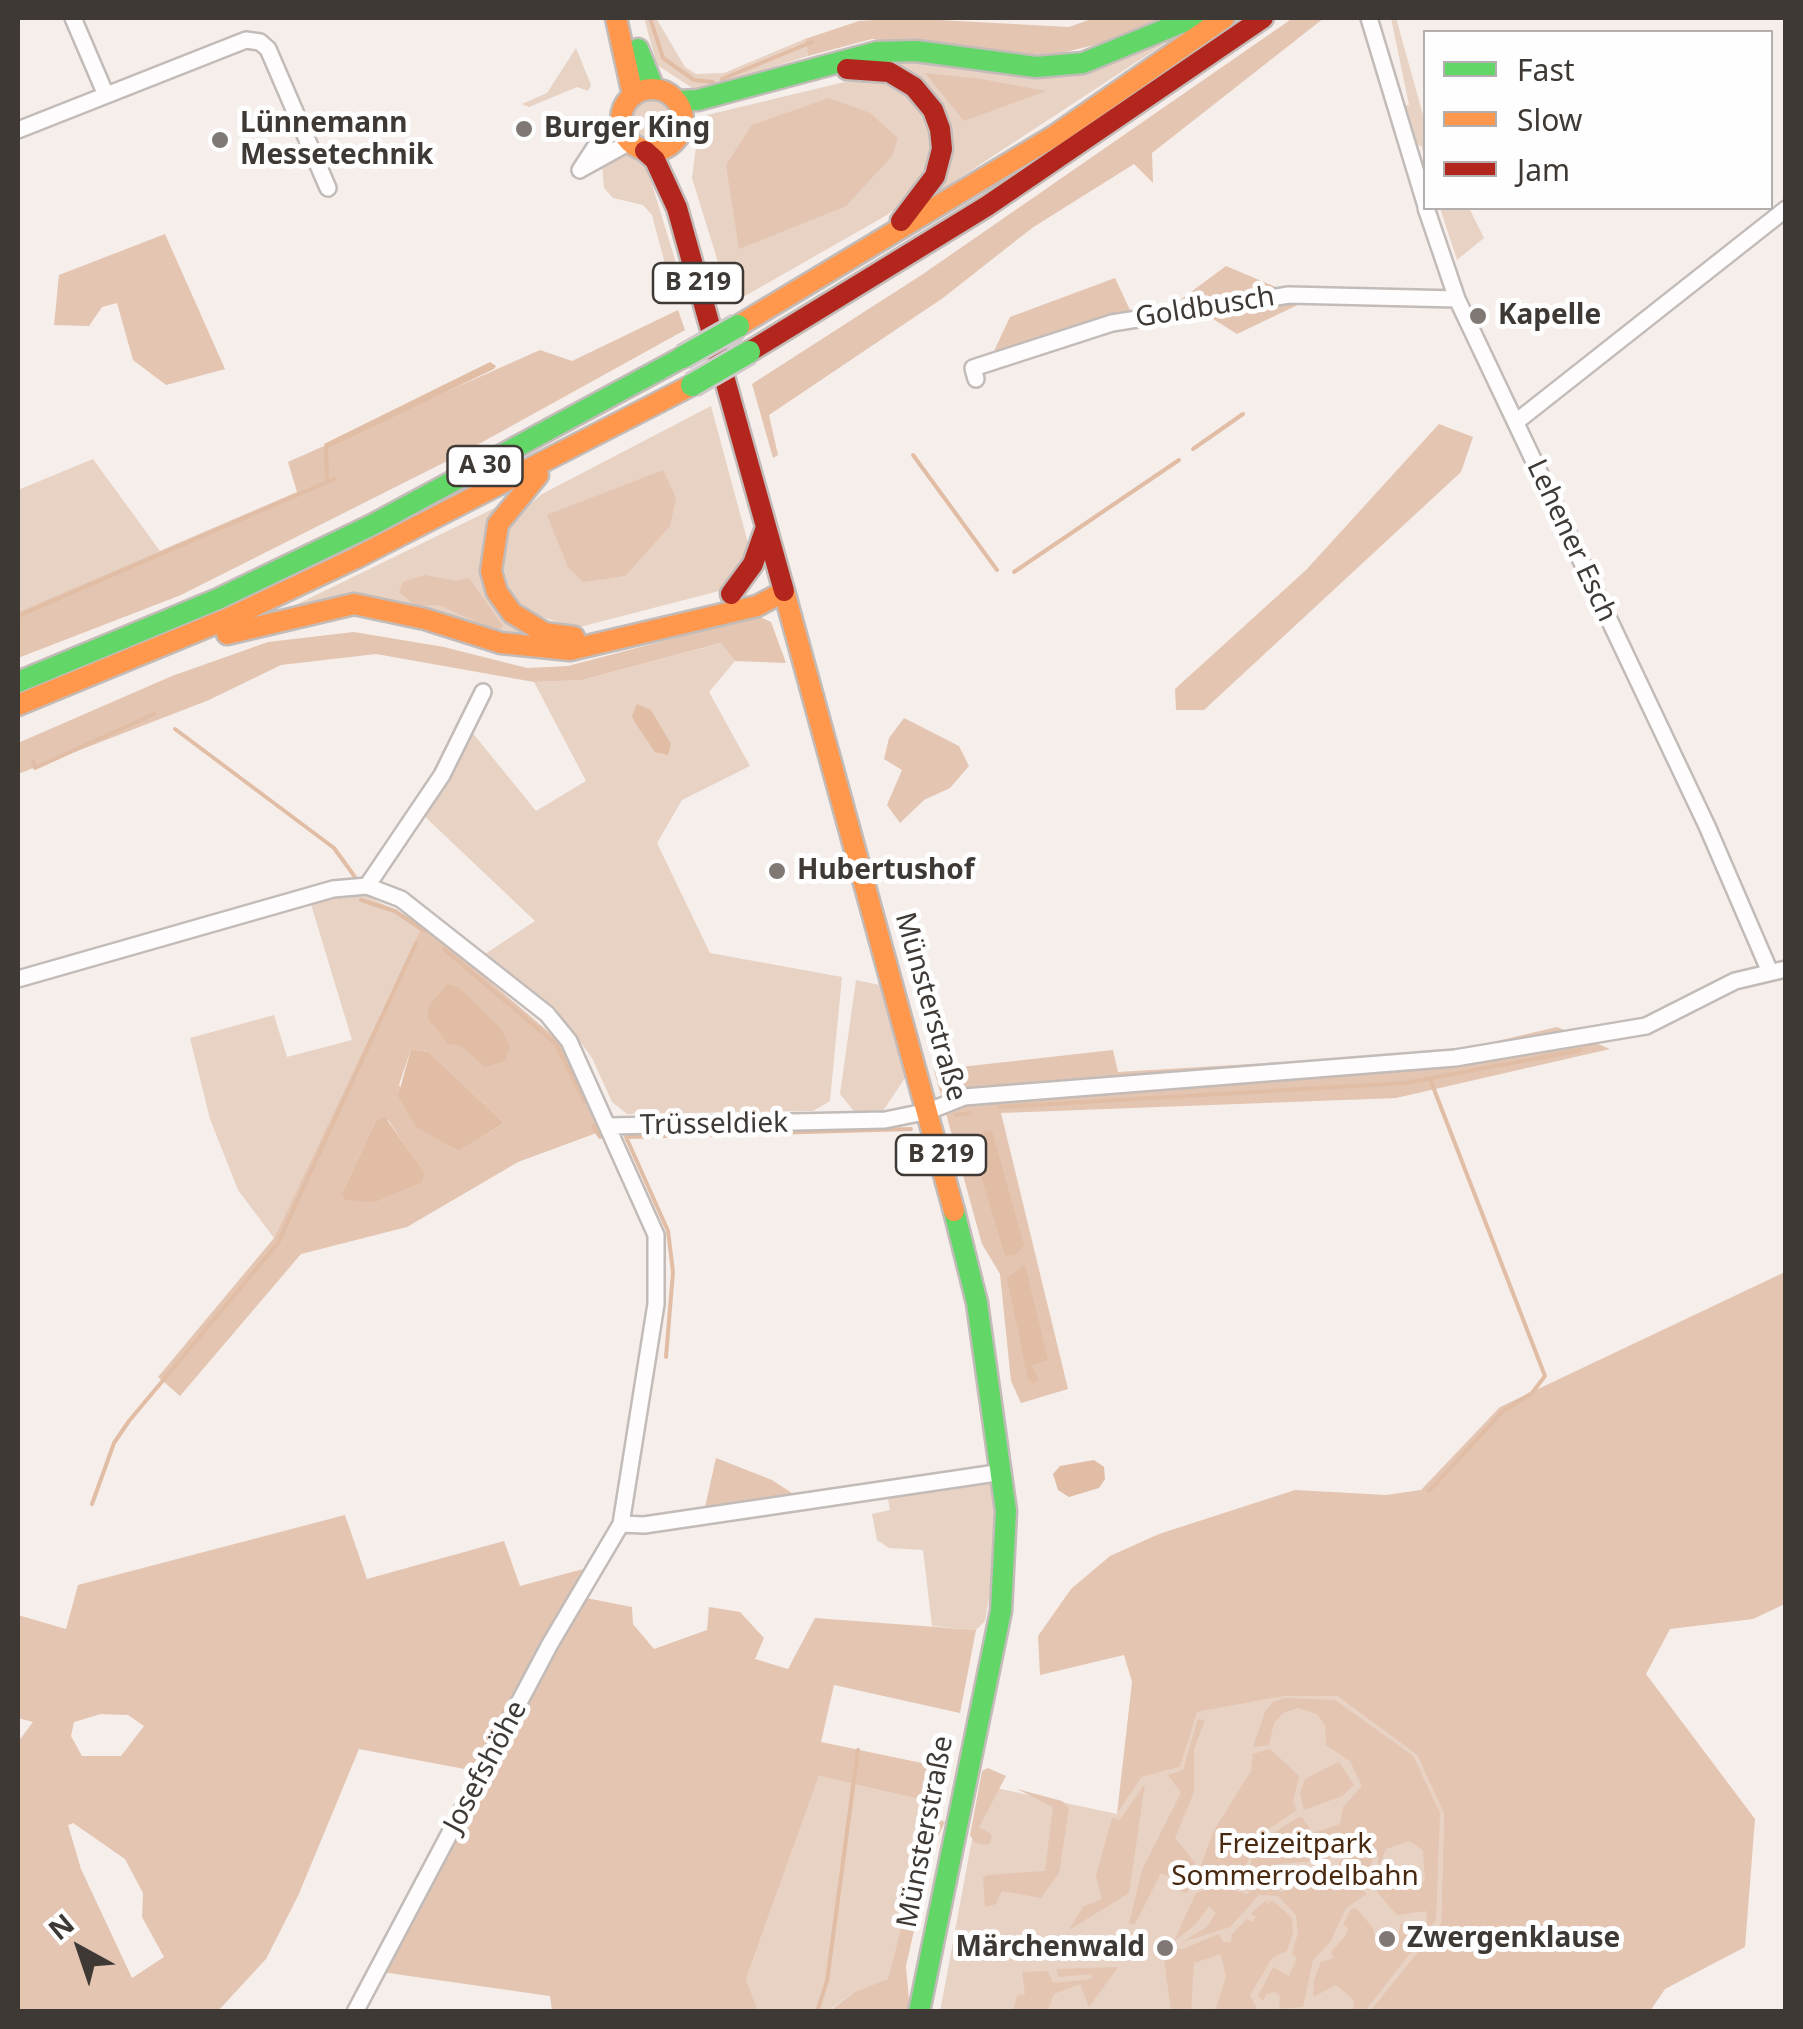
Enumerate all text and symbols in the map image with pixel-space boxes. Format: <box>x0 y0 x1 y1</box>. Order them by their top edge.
legend <box>1423 30 1773 210</box>
text: Fast <box>1517 49 1575 90</box>
text: Slow <box>1517 99 1582 140</box>
place label: Lünnemann Messetechnik <box>240 107 433 173</box>
place label: Burger King <box>544 112 710 146</box>
marker: Burger King <box>513 118 535 140</box>
marker: Lünnemann Messetechnik <box>209 129 231 151</box>
text: Jam <box>1517 149 1570 190</box>
road number: B 219 <box>653 263 743 303</box>
street label: Goldbusch <box>1133 280 1277 336</box>
place label: Kapelle <box>1498 299 1601 333</box>
marker: Kapelle <box>1467 305 1489 327</box>
road number: A 30 <box>448 446 522 486</box>
street label: Lehener Esch <box>1519 454 1623 628</box>
place label: Hubertushof <box>797 854 974 888</box>
marker: Hubertushof <box>766 860 788 882</box>
street label: Münsterstraße <box>887 909 973 1105</box>
street label: Trüsseldiek <box>640 1107 788 1143</box>
road number: B 219 <box>896 1135 986 1175</box>
street label: Josefshöhe <box>437 1695 535 1839</box>
street label: Münsterstraße <box>891 1733 961 1931</box>
park label: Freizeitpark Sommerrodelbahn <box>1171 1828 1419 1894</box>
north arrow <box>30 1899 130 1999</box>
text: N <box>40 1904 82 1948</box>
place label: Zwergenklause <box>1407 1922 1620 1956</box>
marker: Zwergenklause <box>1376 1928 1398 1950</box>
place label: Märchenwald <box>956 1931 1145 1965</box>
marker: Märchenwald <box>1154 1937 1176 1959</box>

